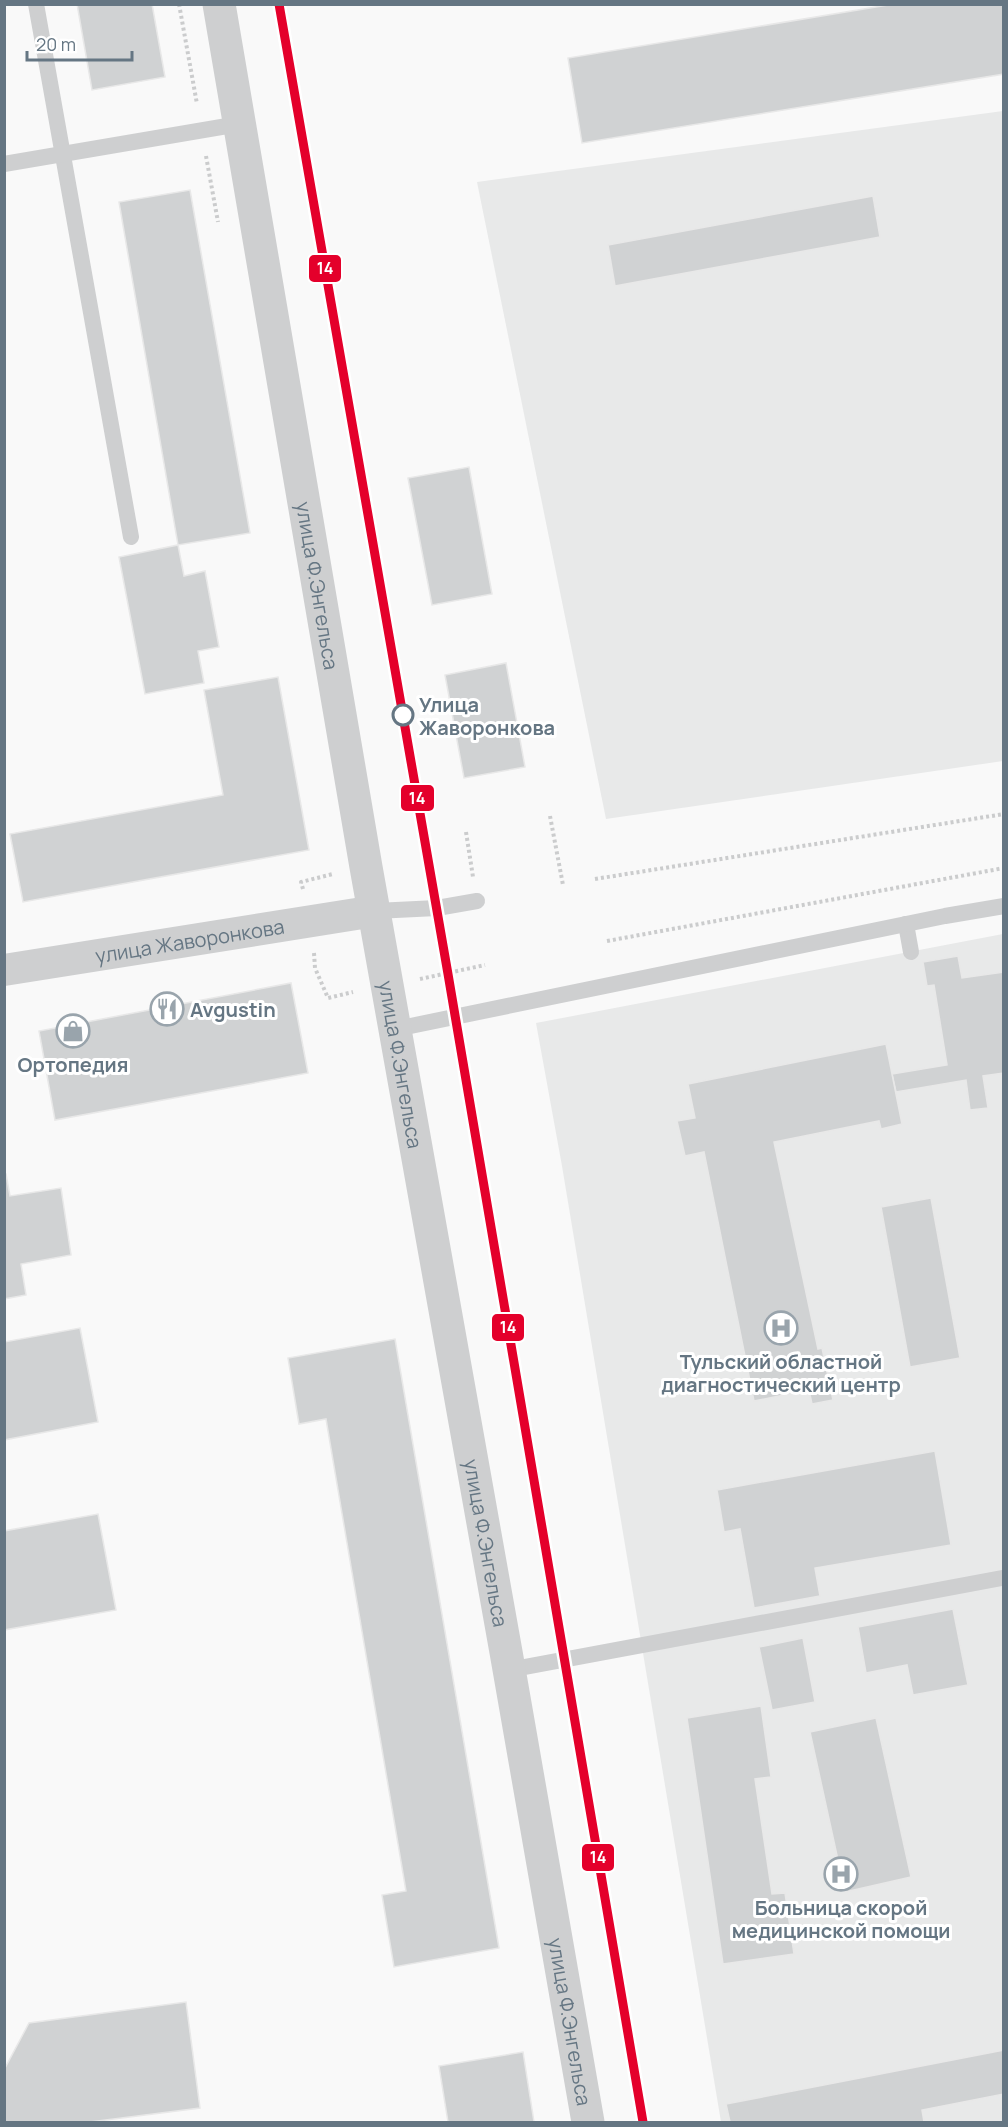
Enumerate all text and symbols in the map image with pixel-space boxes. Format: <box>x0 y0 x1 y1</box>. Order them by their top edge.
scale bar <box>27 24 132 62</box>
text: 20 m <box>36 32 76 56</box>
line badge: 14 <box>308 254 342 283</box>
text: 14 <box>317 257 333 279</box>
street label: улица Ф.Энгельса <box>290 500 346 672</box>
place label: Улица Жаворонкова <box>419 691 555 741</box>
marker: Улица Жаворонкова <box>392 704 414 726</box>
line badge: 14 <box>400 784 435 812</box>
text: 14 <box>409 787 425 809</box>
street label: улица Жаворонкова <box>93 912 286 969</box>
street label: улица Ф.Энгельса <box>373 978 429 1151</box>
restaurant icon: Avgustin <box>149 991 185 1027</box>
place label: Avgustin <box>190 996 276 1023</box>
shop icon: Ортопедия <box>55 1013 91 1049</box>
place label: Ортопедия <box>18 1051 128 1078</box>
hospital icon: Тульский областной диагностический центр <box>763 1310 799 1346</box>
line badge: 14 <box>491 1313 525 1342</box>
text: 14 <box>500 1316 516 1338</box>
place label: Тульский областной диагностический центр <box>661 1348 901 1398</box>
street label: улица Ф.Энгельса <box>458 1457 515 1629</box>
line badge: 14 <box>581 1843 615 1872</box>
text: 14 <box>590 1846 606 1868</box>
hospital icon: Больница скорой медицинской помощи <box>823 1856 859 1892</box>
place label: Больница скорой медицинской помощи <box>732 1894 950 1944</box>
street label: улица Ф.Энгельса <box>543 1935 598 2108</box>

